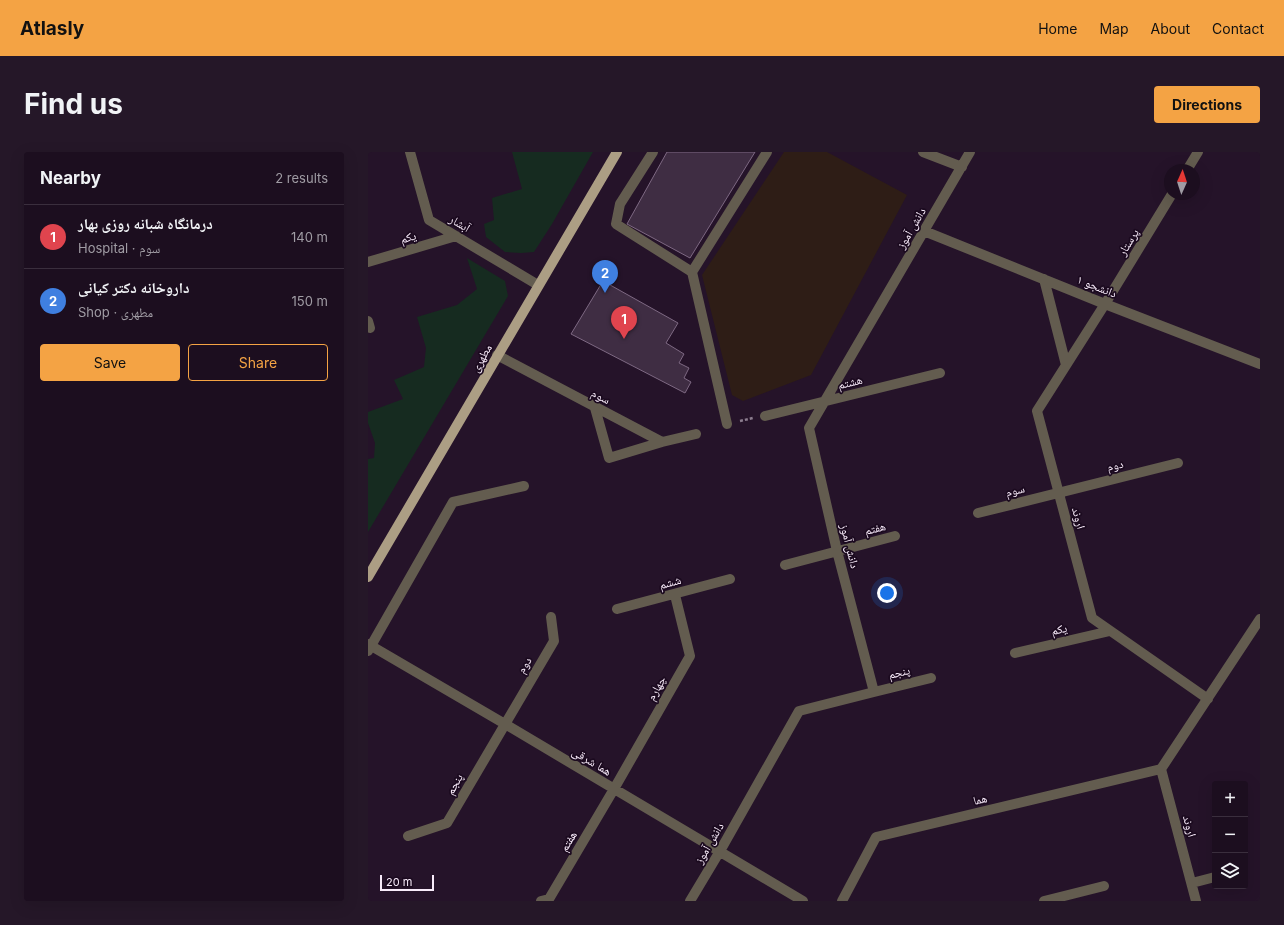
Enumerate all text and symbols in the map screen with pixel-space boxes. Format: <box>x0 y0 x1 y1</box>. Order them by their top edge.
text: Atlasly <box>20 17 84 40</box>
text: Home <box>1038 20 1077 37</box>
text: Map <box>1099 20 1129 37</box>
text: About <box>1151 20 1190 37</box>
text: Contact <box>1212 20 1264 37</box>
button: Directions <box>1154 86 1260 123</box>
text: Find us <box>24 87 123 121</box>
north arrow <box>1164 164 1200 200</box>
text: Nearby <box>40 168 101 188</box>
text: 2 results <box>275 170 328 186</box>
street label: دانش آموز <box>893 205 929 252</box>
street label: آبشار <box>446 210 474 236</box>
text: درمانگاه شبانه روزی بهار <box>78 214 213 233</box>
street label: پرستار <box>1114 225 1142 259</box>
street label: یکم <box>398 227 418 247</box>
text: 1 <box>50 229 56 245</box>
text: 140 m <box>291 229 328 245</box>
text: Hospital · سوم <box>78 240 160 256</box>
pin: 2 <box>592 260 618 293</box>
street label: دانشجو ۱ <box>1075 271 1119 301</box>
text: داروخانه دکتر کیانی <box>78 278 190 297</box>
text: 2 <box>49 293 57 309</box>
text: 150 m <box>292 293 328 309</box>
text: Shop · مطهری <box>78 304 153 320</box>
pin: 1 <box>611 306 637 339</box>
street label: مطهری <box>467 341 495 375</box>
button: Save <box>40 344 180 381</box>
button: Share <box>188 344 328 381</box>
street label: هشتم <box>836 372 864 393</box>
street label: سوم <box>588 385 613 408</box>
street label: دوم <box>1105 456 1125 475</box>
street label: سوم <box>1004 480 1027 501</box>
street label: اروند <box>1069 505 1089 531</box>
street label: هفتم <box>863 518 887 539</box>
street label: دانش آموز <box>837 521 863 570</box>
street label: ششم <box>657 572 683 593</box>
your location <box>877 583 897 603</box>
street label: یکم <box>1050 620 1069 639</box>
street label: دوم <box>513 654 536 676</box>
street label: پنجم <box>887 662 912 683</box>
street label: چهارم <box>643 673 670 703</box>
street label: هما شرقی <box>569 743 615 779</box>
street label: پنجم <box>442 770 467 798</box>
map controls <box>1212 781 1248 889</box>
button: + <box>1212 781 1248 817</box>
street label: هما <box>971 790 989 808</box>
street label: اروند <box>1180 813 1200 839</box>
button: − <box>1212 817 1248 853</box>
street label: دانش آموز <box>691 820 727 867</box>
street label: هفتم <box>556 828 581 855</box>
button: layers <box>1212 853 1248 889</box>
scale bar <box>380 873 434 892</box>
text: 20 m <box>386 875 412 889</box>

